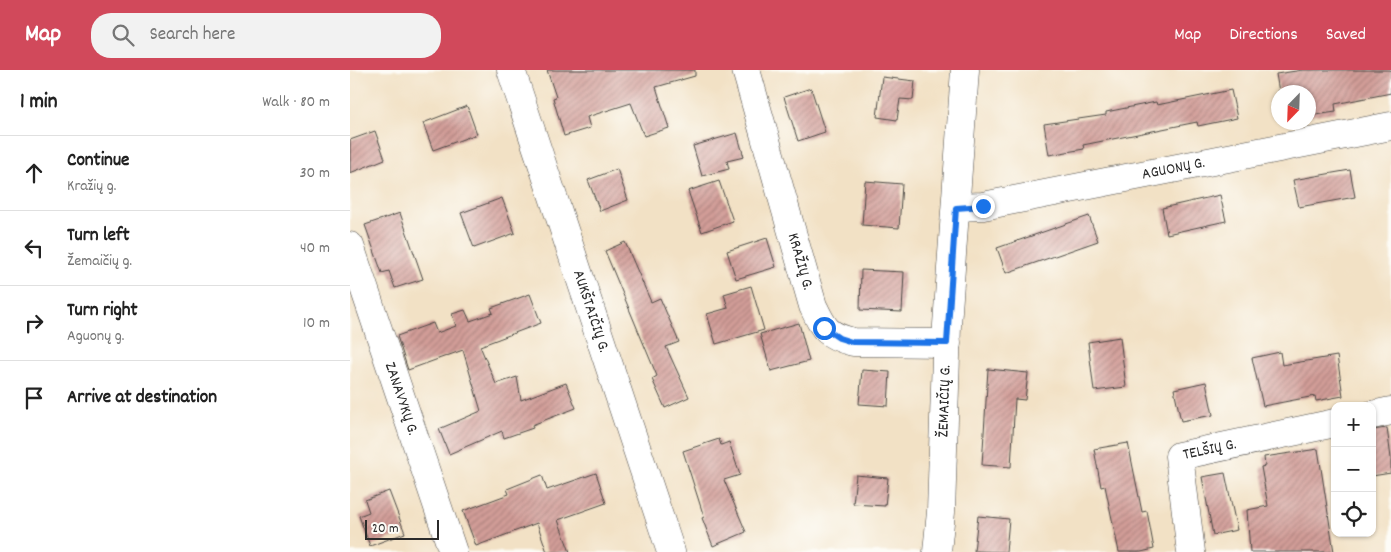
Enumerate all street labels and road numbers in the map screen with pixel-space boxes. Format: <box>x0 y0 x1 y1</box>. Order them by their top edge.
street label: AGUONŲ G. <box>1140 151 1207 186</box>
street label: KRAŽIŲ G. <box>781 230 819 293</box>
street label: AUKŠTAIČIŲ G. <box>567 267 615 355</box>
street label: ZANAVYKŲ G. <box>378 359 424 438</box>
street label: ŽEMAIČIŲ G. <box>932 365 957 438</box>
street label: TELŠIŲ G. <box>1181 433 1238 466</box>

